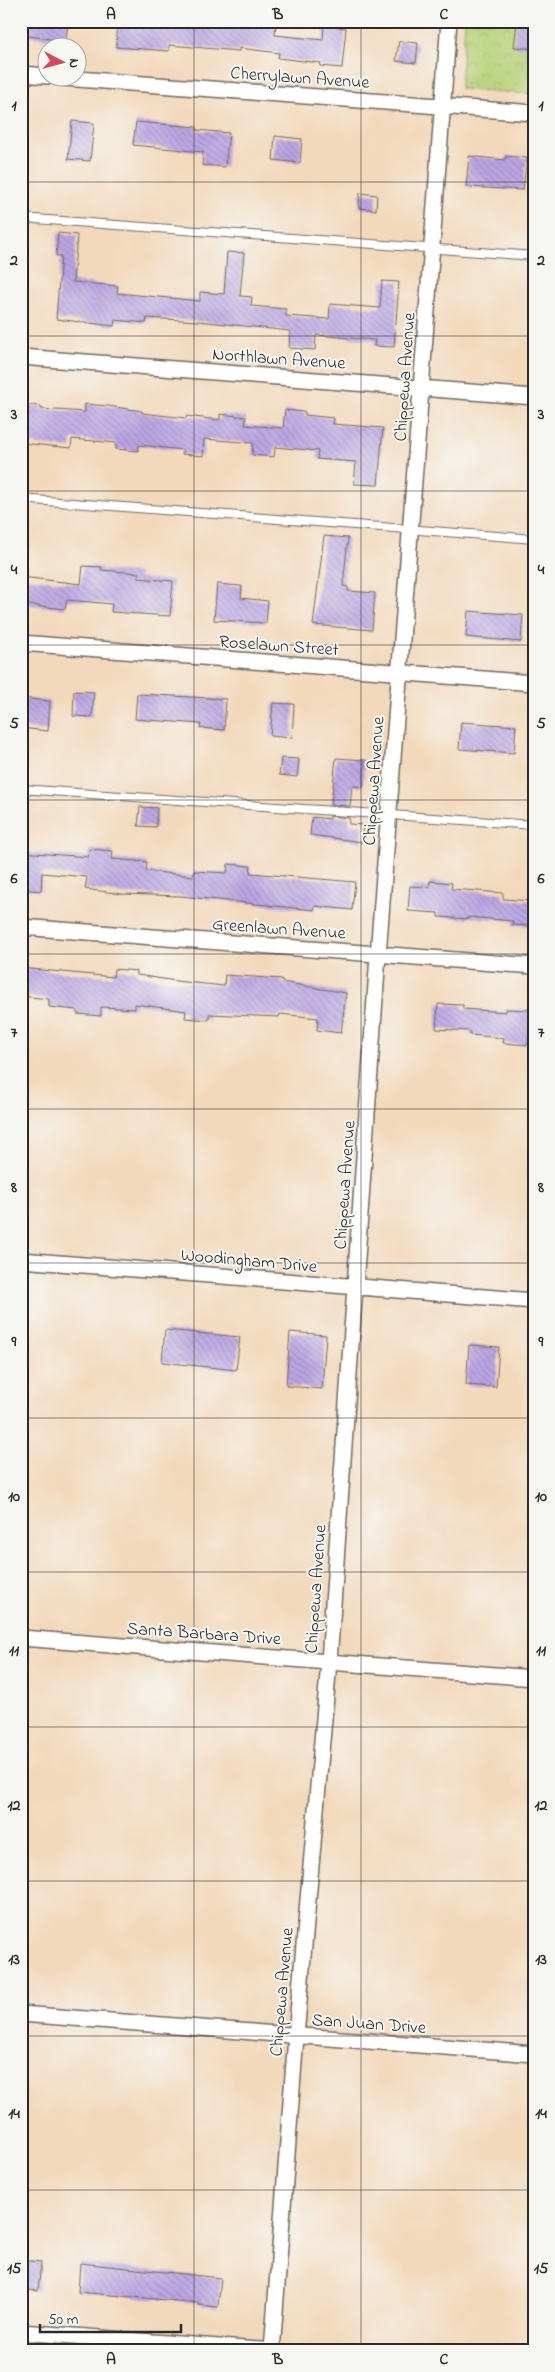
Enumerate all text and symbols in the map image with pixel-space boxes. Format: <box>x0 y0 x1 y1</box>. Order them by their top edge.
text: A <box>106 3 116 27</box>
text: B <box>272 3 284 27</box>
text: C <box>440 3 449 27</box>
north arrow <box>38 38 88 88</box>
text: N <box>63 57 84 69</box>
street label: Cherrylawn Avenue <box>229 61 371 97</box>
text: 1 <box>11 94 17 118</box>
text: 1 <box>538 94 544 118</box>
text: 2 <box>9 249 18 273</box>
text: 2 <box>536 249 545 273</box>
street label: Chippewa Avenue <box>389 311 424 442</box>
street label: Northlawn Avenue <box>211 342 347 378</box>
text: 3 <box>10 403 18 427</box>
text: 3 <box>537 403 545 427</box>
text: 4 <box>10 558 18 582</box>
text: 4 <box>537 558 545 582</box>
street label: Roselawn Street <box>218 630 340 664</box>
text: 5 <box>9 712 19 736</box>
text: 5 <box>536 712 546 736</box>
street label: Chippewa Avenue <box>358 715 393 846</box>
text: 6 <box>9 867 18 891</box>
text: 6 <box>536 867 545 891</box>
street label: Greenlawn Avenue <box>211 912 347 948</box>
text: 7 <box>11 1021 18 1045</box>
text: 7 <box>538 1021 545 1045</box>
street label: Chippewa Avenue <box>329 1119 364 1250</box>
text: 8 <box>10 1176 17 1200</box>
text: 8 <box>537 1176 544 1200</box>
street label: Woodingham Drive <box>180 1243 319 1282</box>
text: 9 <box>11 1330 17 1354</box>
text: 9 <box>538 1330 544 1354</box>
text: 10 <box>8 1485 20 1509</box>
text: 10 <box>535 1485 547 1509</box>
street label: Chippewa Avenue <box>300 1523 335 1654</box>
street label: Santa Barbara Drive <box>126 1617 283 1653</box>
text: 11 <box>9 1639 20 1663</box>
text: 11 <box>536 1639 547 1663</box>
text: 12 <box>7 1794 21 1818</box>
text: 12 <box>534 1794 548 1818</box>
street label: Chippewa Avenue <box>264 1926 302 2058</box>
text: 13 <box>8 1948 20 1972</box>
text: 13 <box>535 1948 547 1972</box>
street label: San Juan Drive <box>311 2008 428 2042</box>
text: 14 <box>8 2102 20 2126</box>
text: 14 <box>535 2102 547 2126</box>
text: 15 <box>7 2257 22 2281</box>
text: 15 <box>534 2257 549 2281</box>
scale bar <box>40 2302 181 2334</box>
text: 50 m <box>48 2309 79 2331</box>
text: A <box>106 2348 116 2372</box>
text: B <box>272 2348 284 2372</box>
text: C <box>440 2348 449 2372</box>

